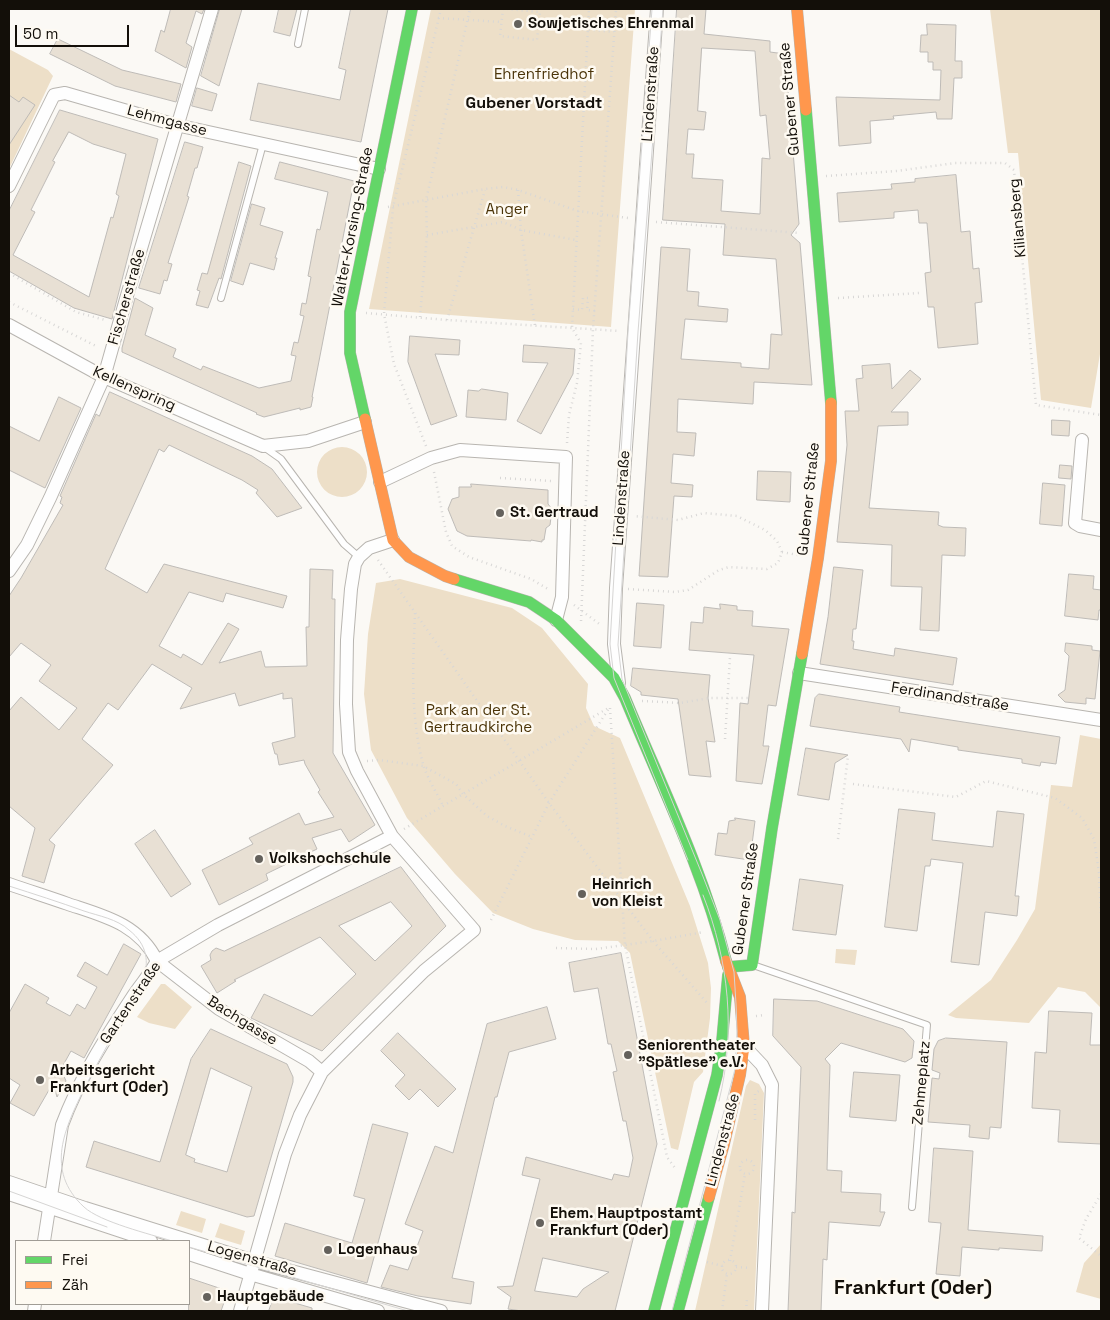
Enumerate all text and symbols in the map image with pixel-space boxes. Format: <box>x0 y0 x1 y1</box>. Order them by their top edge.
scale bar <box>18 15 131 47</box>
place label: Sowjetisches Ehrenmal <box>528 15 694 33</box>
marker: Sowjetisches Ehrenmal <box>512 18 524 30</box>
text: 50 m <box>23 24 58 43</box>
street label: Gubener Straße <box>776 42 804 156</box>
street label: Lindenstraße <box>639 46 663 142</box>
park label: Ehrenfriedhof <box>494 66 594 84</box>
district label: Gubener Vorstadt <box>466 94 602 114</box>
street label: Lehmgasse <box>125 102 209 140</box>
street label: Walter-Korsing-Straße <box>329 146 377 308</box>
street label: Kiliansberg <box>1006 178 1030 258</box>
park label: Anger <box>486 201 528 219</box>
street label: Fischerstraße <box>105 247 149 347</box>
street label: Kellenspring <box>90 363 178 415</box>
street label: Gubener Straße <box>794 442 824 556</box>
street label: Lindenstraße <box>610 450 634 546</box>
place label: St. Gertraud <box>510 504 599 522</box>
marker: St. Gertraud <box>494 507 506 519</box>
street label: Ferdinandstraße <box>890 679 1010 715</box>
park label: Park an der St. Gertraudkirche <box>424 702 532 737</box>
street label: Gubener Straße <box>729 841 763 957</box>
place label: Volkshochschule <box>269 850 391 868</box>
marker: Volkshochschule <box>253 853 265 865</box>
place label: Heinrich von Kleist <box>592 876 663 911</box>
marker: Heinrich von Kleist <box>576 888 588 900</box>
street label: Gartenstraße <box>97 958 165 1048</box>
street label: Bachgasse <box>204 992 280 1050</box>
place label: Seniorentheater "Spätlese" e.V. <box>638 1037 756 1072</box>
street label: Zehmeplatz <box>909 1040 935 1126</box>
marker: Seniorentheater "Spätlese" e.V. <box>622 1049 634 1061</box>
place label: Arbeitsgericht Frankfurt (Oder) <box>50 1062 168 1097</box>
marker: Arbeitsgericht Frankfurt (Oder) <box>34 1074 46 1086</box>
street label: Lindenstraße <box>702 1091 744 1189</box>
place label: Ehem. Hauptpostamt Frankfurt (Oder) <box>550 1205 702 1240</box>
marker: Ehem. Hauptpostamt Frankfurt (Oder) <box>534 1217 546 1229</box>
street label: Logenstraße <box>205 1238 299 1280</box>
legend <box>15 1240 190 1305</box>
place label: Logenhaus <box>338 1241 418 1259</box>
marker: Logenhaus <box>322 1244 334 1256</box>
text: Frei <box>62 1250 88 1269</box>
text: Zäh <box>62 1275 88 1294</box>
district label: Frankfurt (Oder) <box>834 1277 992 1301</box>
place label: Hauptgebäude <box>217 1288 324 1306</box>
marker: Hauptgebäude <box>201 1291 213 1303</box>

